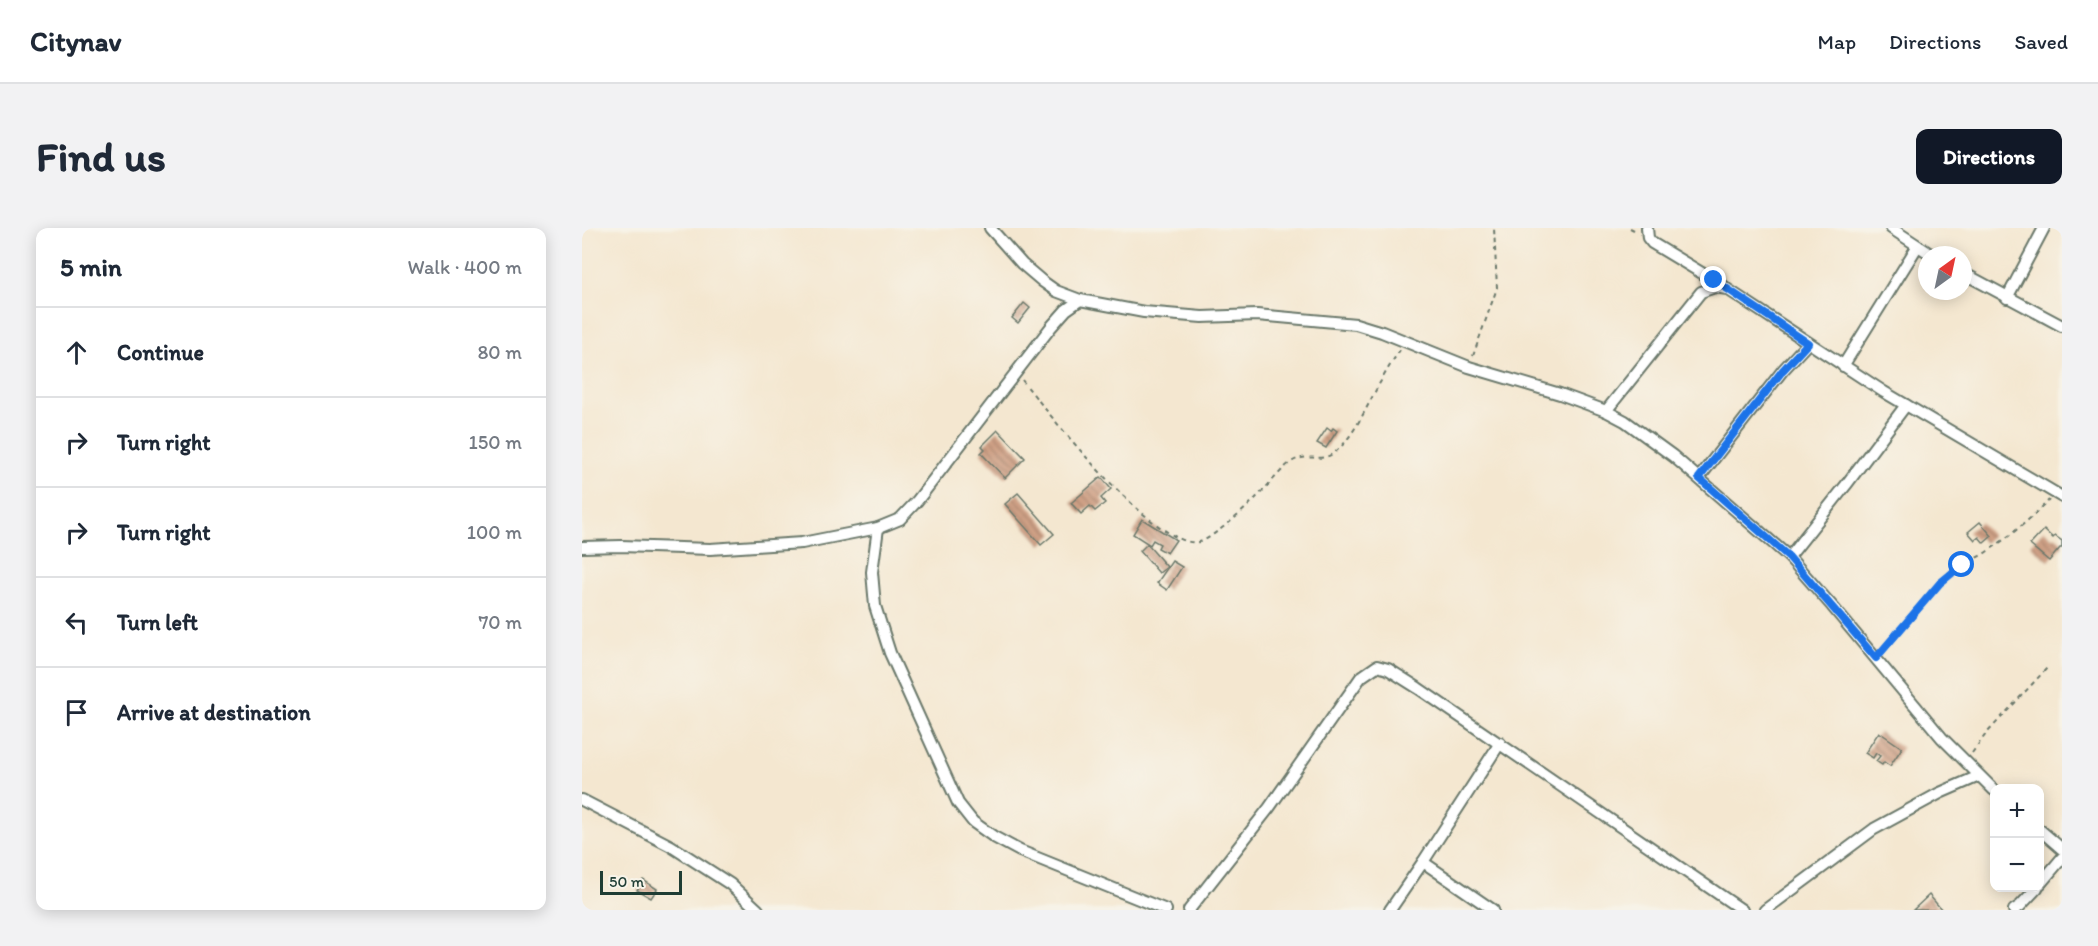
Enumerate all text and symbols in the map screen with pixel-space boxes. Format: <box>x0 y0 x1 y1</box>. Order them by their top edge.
text: Citynav <box>30 24 121 58</box>
text: Map <box>1818 29 1856 54</box>
text: Directions <box>1889 29 1981 54</box>
text: Saved <box>2014 29 2068 54</box>
button: Directions <box>1916 129 2062 184</box>
text: Find us <box>36 131 166 182</box>
north arrow <box>1918 246 1972 300</box>
text: 5 min <box>60 251 122 283</box>
text: Walk · 400 m <box>408 255 522 279</box>
route end <box>1700 266 1726 292</box>
icon: ahead <box>60 336 93 369</box>
text: Continue <box>117 339 204 366</box>
text: 80 m <box>477 340 522 364</box>
icon: right <box>60 426 93 459</box>
text: Turn right <box>117 429 211 456</box>
text: 150 m <box>469 430 522 454</box>
icon: right <box>60 516 93 549</box>
text: Turn right <box>117 519 211 546</box>
text: 100 m <box>467 520 522 544</box>
route start <box>1948 551 1974 577</box>
icon: left <box>60 606 93 639</box>
text: Turn left <box>117 609 198 636</box>
text: 70 m <box>478 610 522 634</box>
icon: arrive <box>60 696 93 729</box>
text: Arrive at destination <box>117 699 311 726</box>
map controls <box>1990 784 2044 892</box>
button: + <box>1990 784 2044 838</box>
button: − <box>1990 838 2044 892</box>
scale bar <box>600 868 682 896</box>
text: 50 m <box>609 872 644 891</box>

